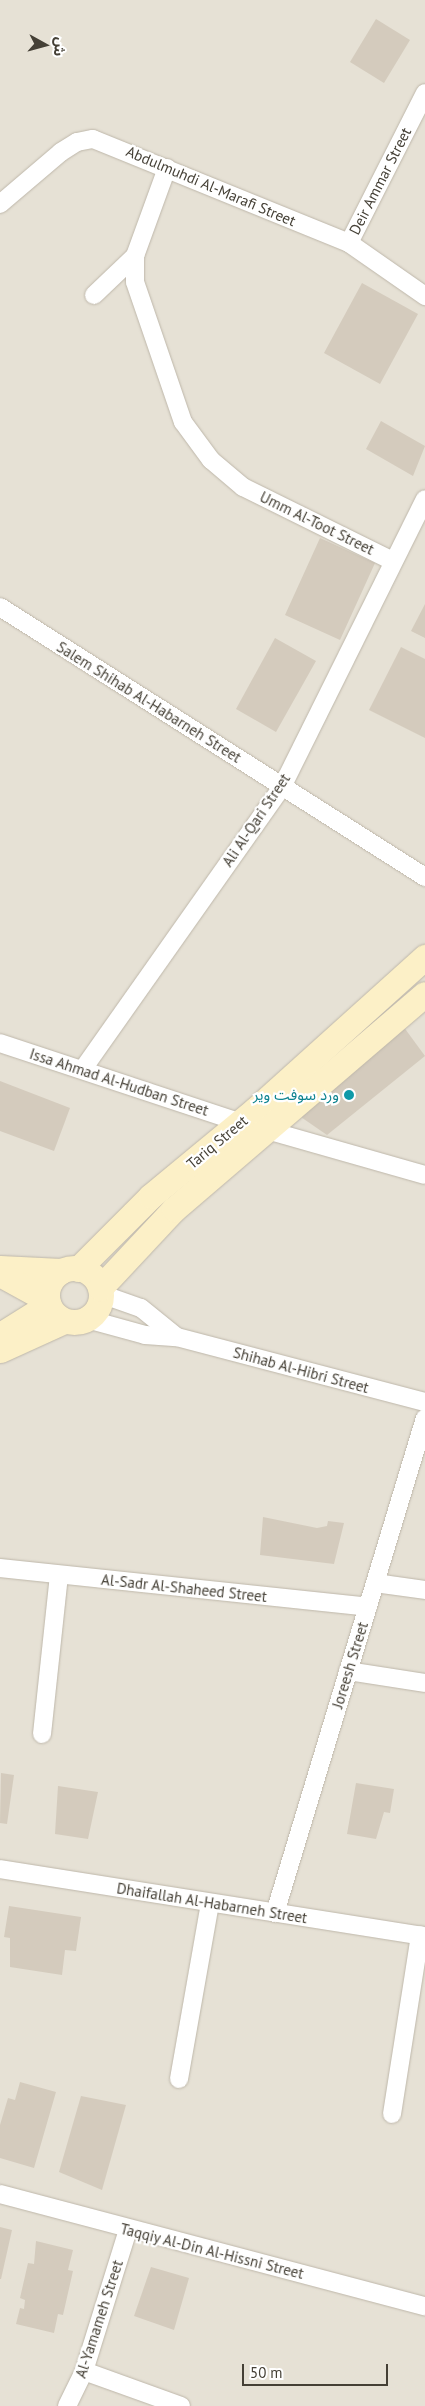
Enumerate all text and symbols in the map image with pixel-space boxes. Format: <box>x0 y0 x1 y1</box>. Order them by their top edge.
north arrow <box>20 20 70 70</box>
text: ش <box>50 36 70 57</box>
street label: Deir Ammar Street <box>345 124 415 238</box>
street label: Abdulmuhdi Al-Marafi Street <box>123 142 299 230</box>
street label: Umm Al-Toot Street <box>257 487 377 559</box>
street label: Salem Shihab Al-Habarneh Street <box>53 638 245 766</box>
street label: Ali Al-Qari Street <box>218 770 294 870</box>
street label: Issa Ahmad Al-Hudban Street <box>27 1044 211 1120</box>
place label: ورد سوفت وير <box>253 1086 339 1104</box>
marker: ورد سوفت وير <box>343 1089 355 1101</box>
street label: Tariq Street <box>183 1111 251 1173</box>
street label: Shihab Al-Hibri Street <box>231 1343 371 1397</box>
street label: Al-Sadr Al-Shaheed Street <box>100 1570 268 1606</box>
street label: Joreesh Street <box>328 1620 372 1710</box>
street label: Dhaifallah Al-Habarneh Street <box>115 1879 309 1927</box>
street label: Taqqiy Al-Din Al-Hissni Street <box>118 2219 306 2283</box>
street label: Al-Yamameh Street <box>71 2258 127 2380</box>
scale bar <box>245 2354 391 2386</box>
text: 50 m <box>250 2363 283 2382</box>

